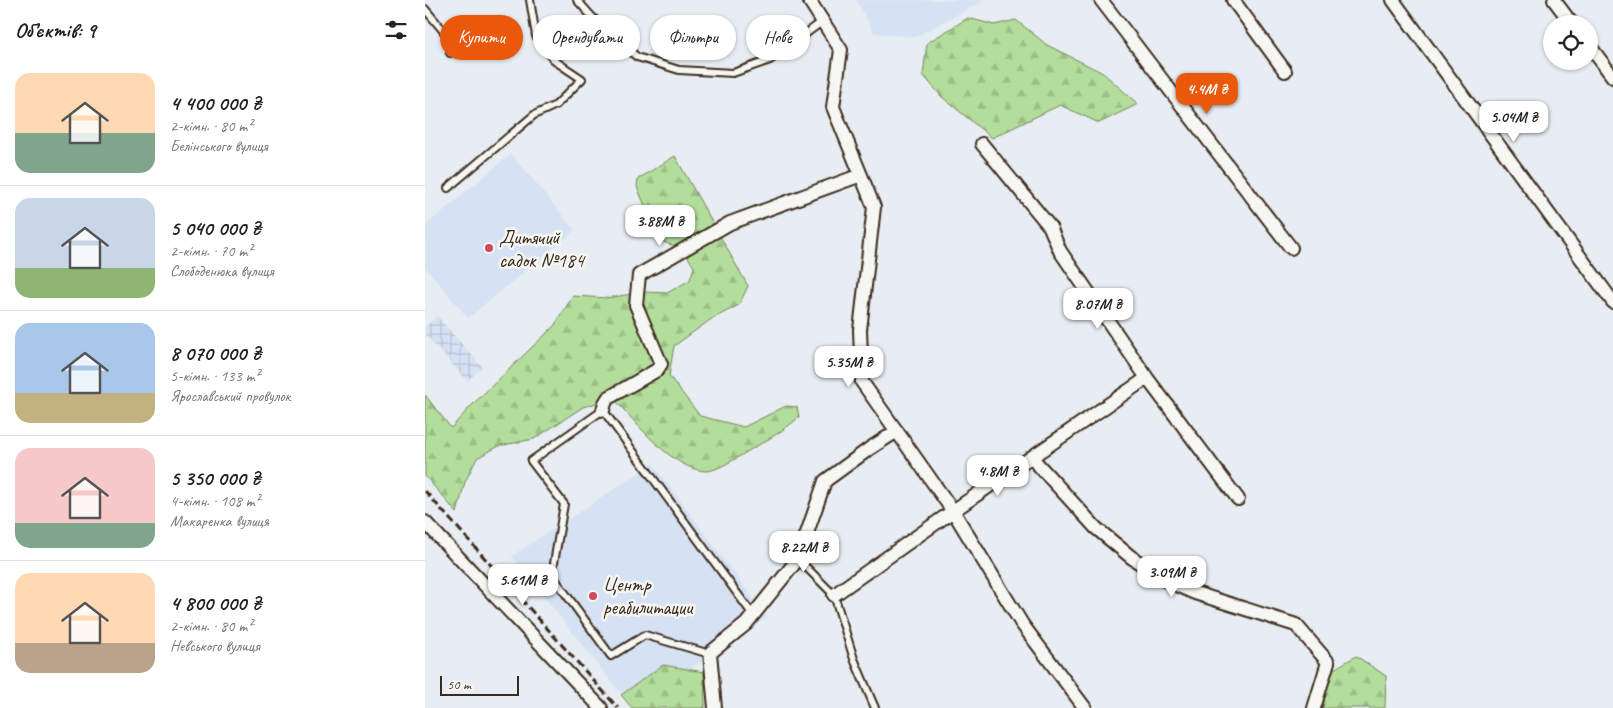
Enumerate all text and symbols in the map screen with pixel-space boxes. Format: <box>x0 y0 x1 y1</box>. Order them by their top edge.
chip: Купити <box>440 15 523 60</box>
chip: Орендувати <box>533 15 640 60</box>
chip: Фільтри <box>650 15 736 60</box>
chip: Нове <box>746 15 810 60</box>
map controls <box>1543 15 1598 70</box>
button: locate <box>1543 15 1598 70</box>
icon: filters <box>382 16 410 44</box>
text: Об’єктів: 9 <box>15 17 96 43</box>
pin: 4.4M ₴ <box>1166 72 1248 115</box>
text: 4.4M ₴ <box>1187 79 1227 99</box>
text: 4 400 000 ₴ <box>170 90 261 116</box>
icon: home <box>55 93 115 153</box>
pin: 5.04M ₴ <box>1468 100 1560 143</box>
text: 5.04M ₴ <box>1490 107 1538 127</box>
text: 2-кімн. · 80 m² <box>170 116 252 136</box>
text: Белінського вулиця <box>170 136 268 156</box>
pin: 3.88M ₴ <box>614 204 706 247</box>
text: 3.88M ₴ <box>636 211 684 231</box>
text: 5 040 000 ₴ <box>170 215 261 241</box>
icon: home <box>55 218 115 278</box>
place label: Дитячий садок №184 <box>499 225 586 273</box>
text: 2-кімн. · 70 m² <box>170 241 252 261</box>
marker: Дитячий садок №184 <box>483 242 495 254</box>
text: Слободенюка вулиця <box>170 261 273 281</box>
pin: 8.07M ₴ <box>1052 288 1144 330</box>
text: 8.07M ₴ <box>1074 294 1122 314</box>
text: 8 070 000 ₴ <box>170 340 261 366</box>
icon: home <box>55 343 115 403</box>
pin: 5.35M ₴ <box>803 346 895 388</box>
text: 5.35M ₴ <box>825 352 873 372</box>
text: 5-кімн. · 133 m² <box>170 366 260 386</box>
text: Ярославський провулок <box>170 386 290 406</box>
pin: 4.8M ₴ <box>957 454 1039 497</box>
text: 4.8M ₴ <box>978 461 1018 481</box>
text: 5 350 000 ₴ <box>170 465 260 491</box>
icon: home <box>55 468 115 528</box>
text: 4-кімн. · 108 m² <box>170 491 260 511</box>
text: Макаренка вулиця <box>170 511 269 531</box>
pin: 8.22M ₴ <box>758 530 850 573</box>
text: 8.22M ₴ <box>780 537 828 557</box>
pin: 3.09M ₴ <box>1126 556 1218 598</box>
text: 3.09M ₴ <box>1148 562 1196 582</box>
pin: 5.61M ₴ <box>477 564 569 606</box>
text: 5.61M ₴ <box>499 570 547 590</box>
place label: Центр реабилитации <box>603 572 694 620</box>
text: 4 800 000 ₴ <box>170 590 261 616</box>
marker: Центр реабилитации <box>587 590 599 602</box>
icon: home <box>55 593 115 653</box>
text: 2-кімн. · 80 m² <box>170 616 252 636</box>
text: Невського вулиця <box>170 636 260 656</box>
scale bar <box>440 673 519 696</box>
text: 50 m <box>447 676 471 693</box>

